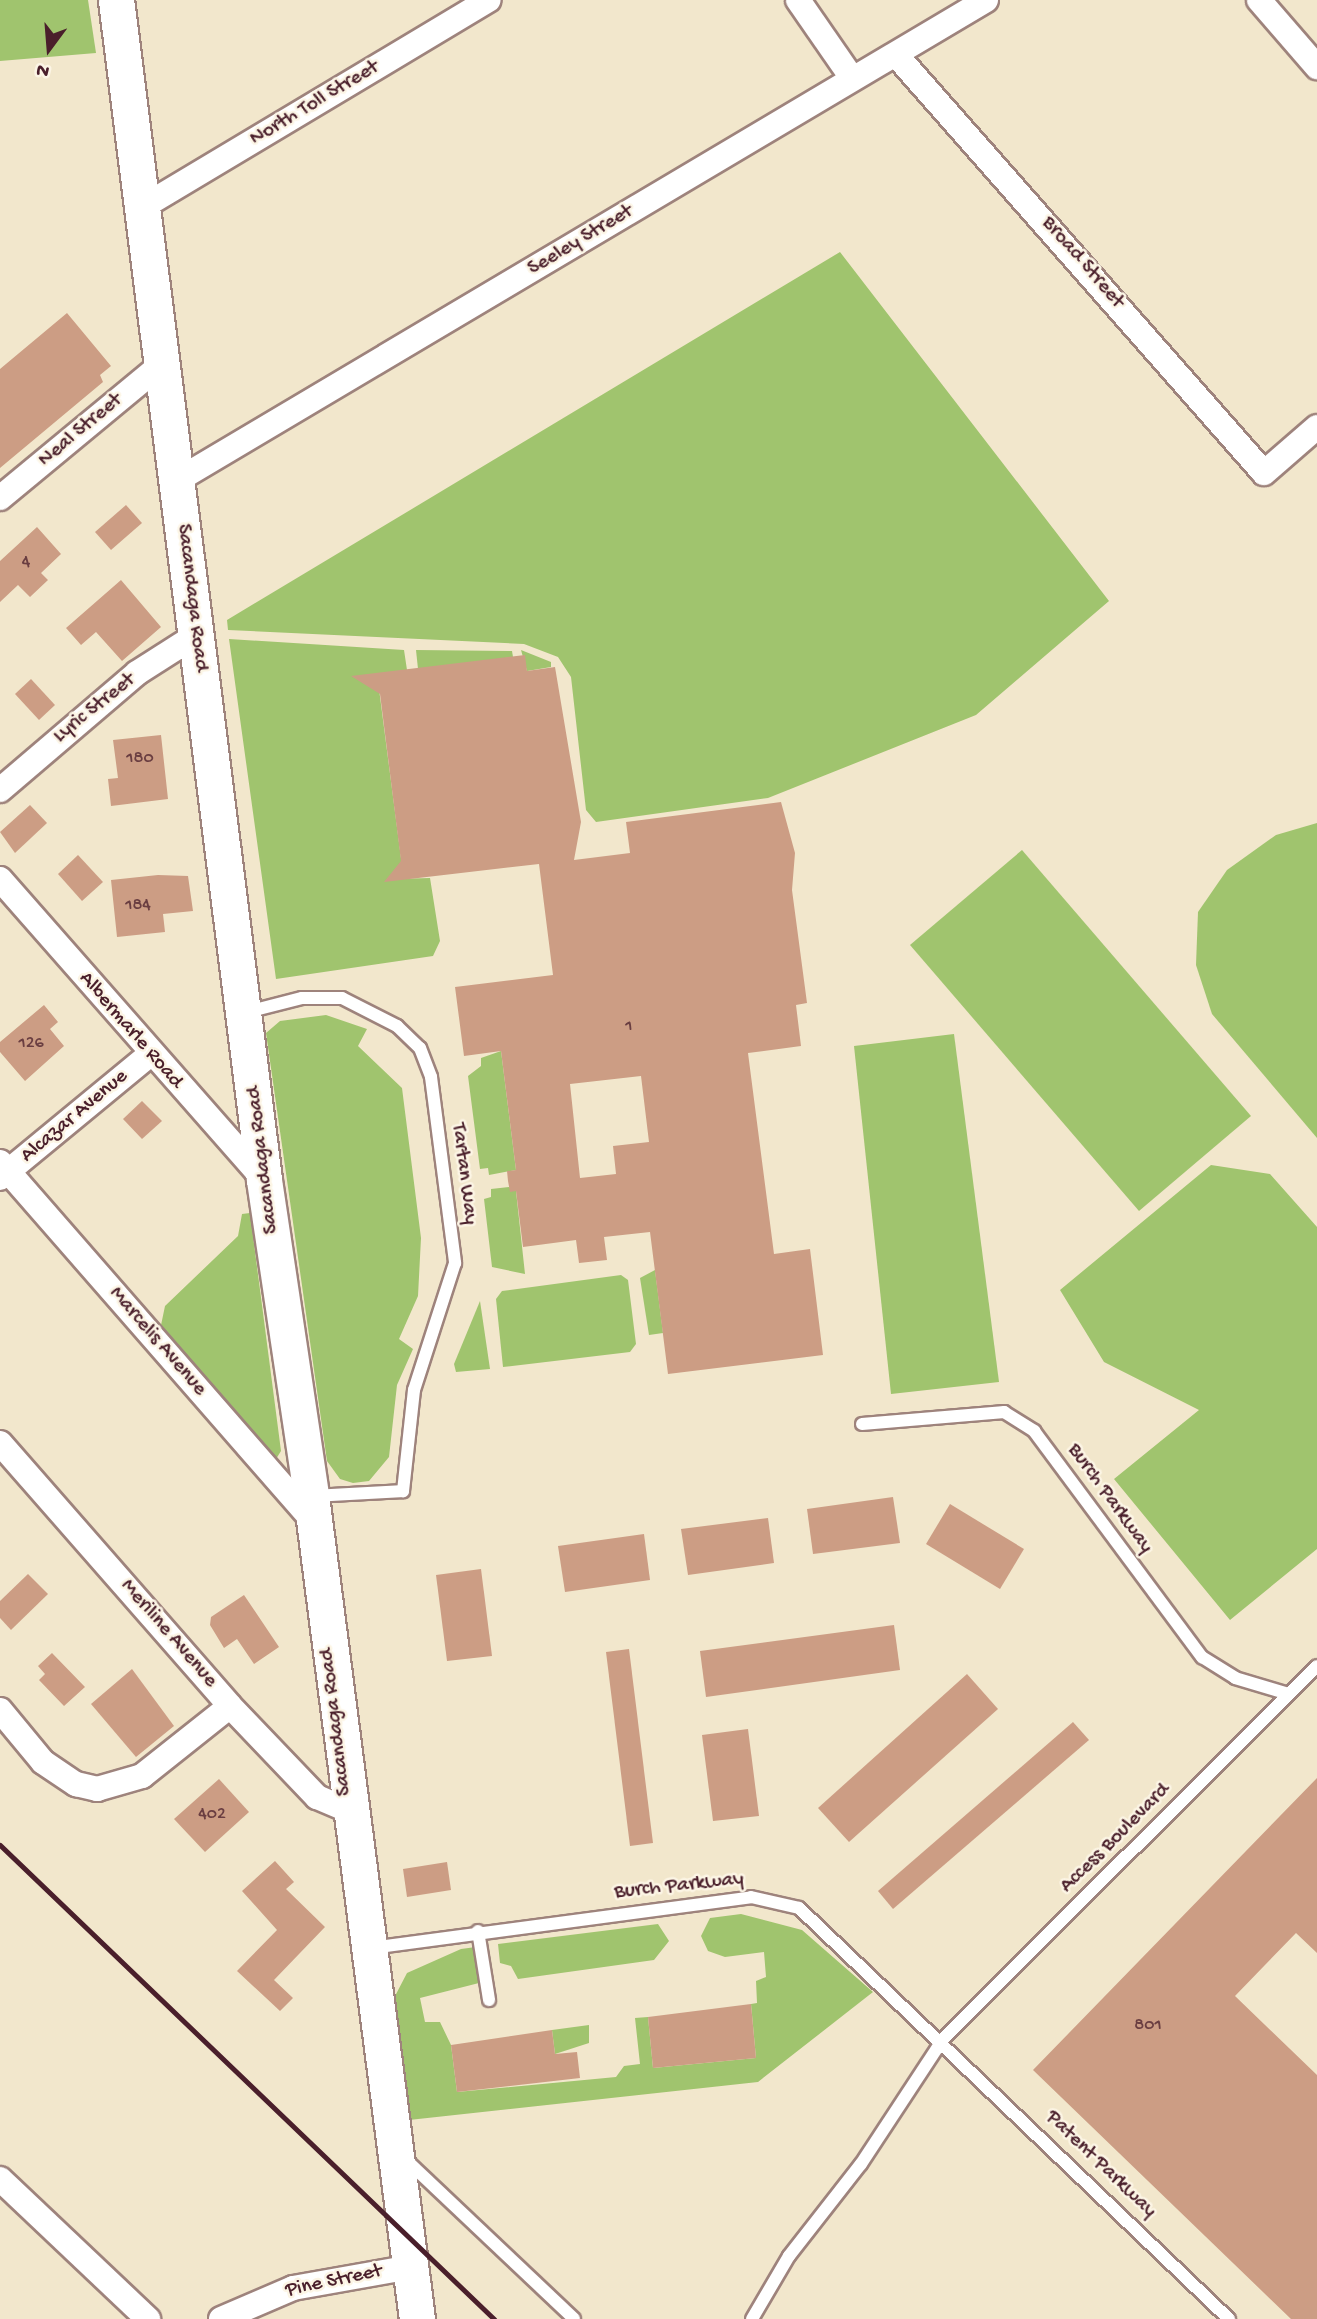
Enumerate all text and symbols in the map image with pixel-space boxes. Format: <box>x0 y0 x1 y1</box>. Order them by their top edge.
north arrow <box>14 14 84 84</box>
street label: North Toll Street <box>246 56 384 152</box>
text: N <box>34 57 52 82</box>
street label: Seeley Street <box>524 200 638 282</box>
street label: Broad Street <box>1035 212 1129 314</box>
street label: Neal Street <box>34 389 128 473</box>
street label: Sacandaga Road <box>169 523 213 673</box>
house number: 4 <box>22 552 30 574</box>
street label: Lyric Street <box>49 668 141 750</box>
house number: 180 <box>126 748 154 770</box>
house number: 184 <box>125 895 151 917</box>
street label: Albermarle Road <box>72 967 188 1095</box>
house number: 1 <box>625 1016 633 1038</box>
house number: 126 <box>18 1033 44 1055</box>
street label: Alcazar Avenue <box>16 1065 134 1169</box>
street label: Sacandaga Road <box>242 1085 286 1235</box>
street label: Tartan Way <box>444 1122 482 1226</box>
street label: Marcelis Avenue <box>103 1282 211 1402</box>
street label: Burch Parkway <box>1061 1439 1157 1559</box>
street label: Meriline Avenue <box>114 1575 222 1693</box>
street label: Sacandaga Road <box>315 1647 359 1797</box>
street label: Access Boulevard <box>1056 1779 1176 1899</box>
house number: 402 <box>198 1804 226 1826</box>
street label: Burch Parkway <box>613 1868 745 1906</box>
house number: 801 <box>1134 2015 1162 2037</box>
street label: Patent Parkway <box>1039 2106 1161 2224</box>
street label: Pine Street <box>283 2259 385 2305</box>

